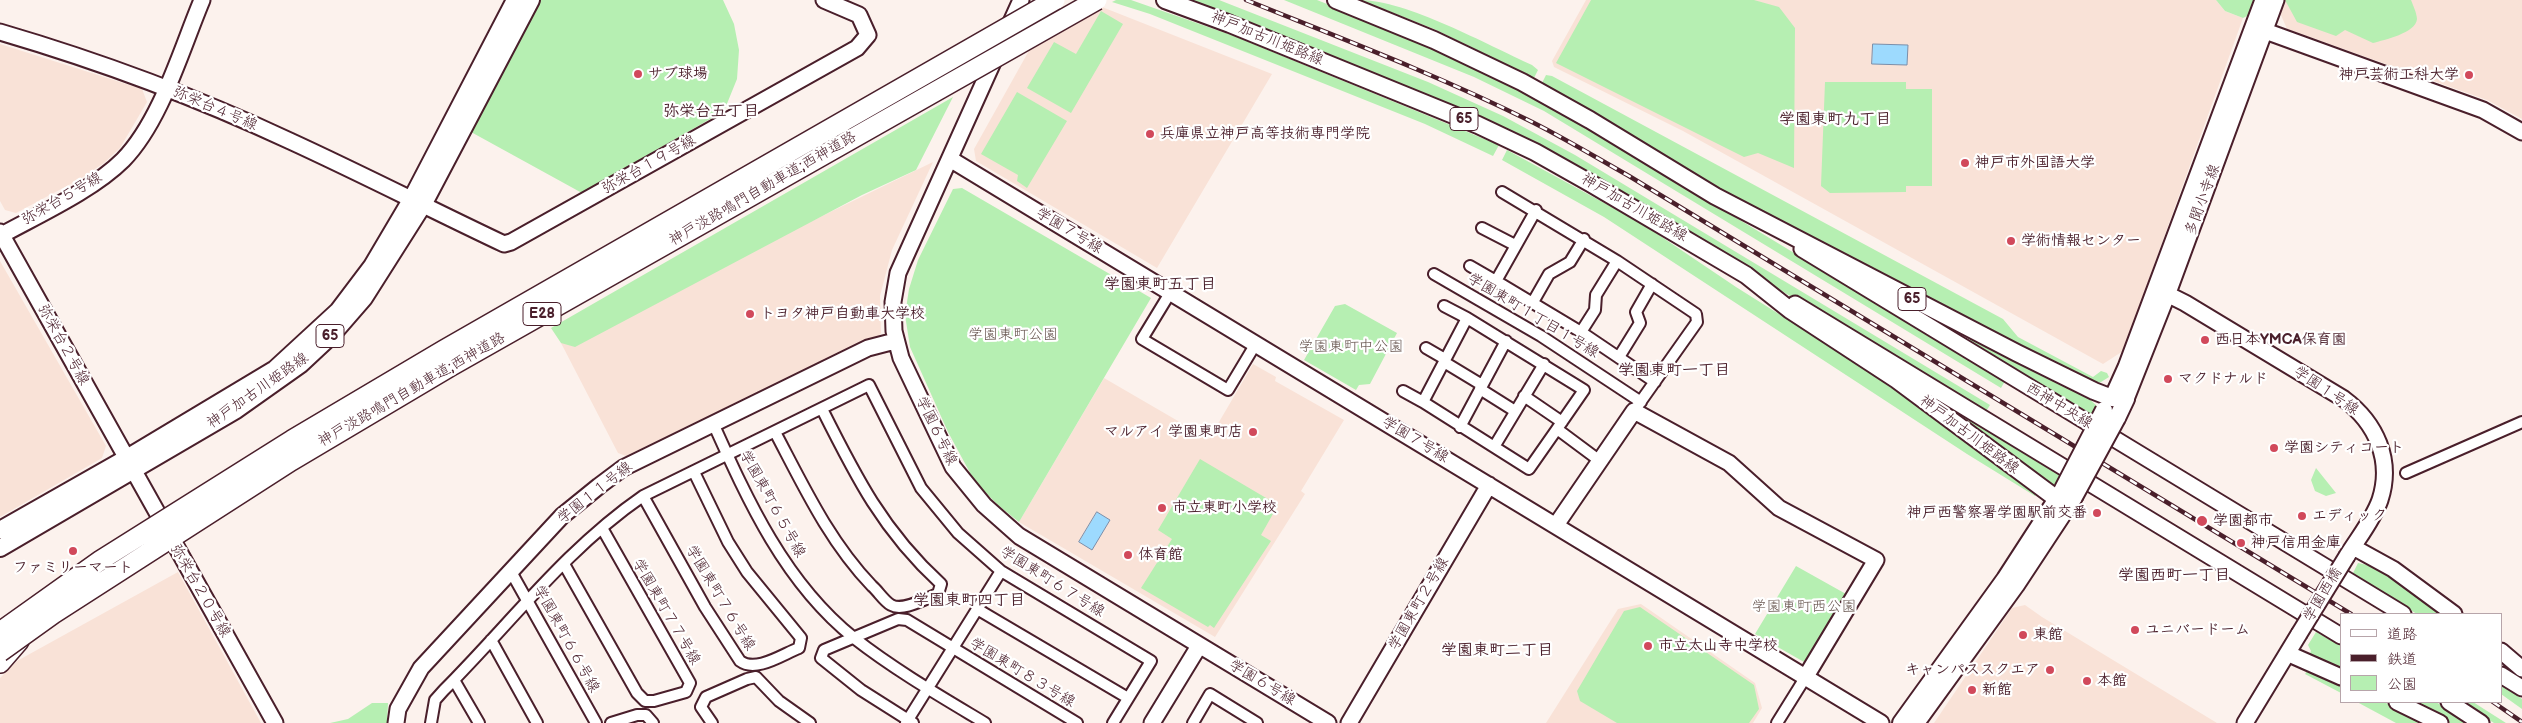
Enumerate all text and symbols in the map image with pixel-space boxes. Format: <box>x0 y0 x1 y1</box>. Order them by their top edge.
street label: 神戸加古川姫路線 <box>1208 8 1326 70</box>
place label: サブ球場 <box>648 65 708 83</box>
place label: 神戸芸術工科大学 <box>2339 66 2459 84</box>
marker: サブ球場 <box>632 68 644 80</box>
marker: 神戸芸術工科大学 <box>2463 69 2475 81</box>
street label: 弥栄台４号線 <box>170 83 260 135</box>
district label: 弥栄台五丁目 <box>663 102 759 122</box>
road number: 65 <box>1450 108 1478 130</box>
district label: 学園東町九丁目 <box>1779 110 1891 130</box>
place label: 兵庫県立神戸高等技術専門学院 <box>1160 125 1370 143</box>
street label: 神戸淡路鳴門自動車道;西神道路 <box>666 128 860 250</box>
marker: 兵庫県立神戸高等技術専門学院 <box>1144 128 1156 140</box>
street label: 弥栄台１９号線 <box>599 132 699 198</box>
place label: 神戸市外国語大学 <box>1975 154 2095 172</box>
marker: 神戸市外国語大学 <box>1959 157 1971 169</box>
street label: 多聞小寺線 <box>2182 162 2224 238</box>
street label: 弥栄台５号線 <box>19 169 105 229</box>
street label: 神戸加古川姫路線 <box>1578 170 1690 246</box>
street label: 学園７号線 <box>1032 204 1106 258</box>
place label: 学術情報センター <box>2021 232 2141 250</box>
marker: 学術情報センター <box>2005 235 2017 247</box>
street label: 学園東町１丁目１号線 <box>1464 270 1602 362</box>
district label: 学園東町五丁目 <box>1104 275 1216 295</box>
road number: 65 <box>1898 288 1926 310</box>
street label: 弥栄台２号線 <box>33 301 93 389</box>
road number: E28 <box>523 302 561 326</box>
place label: トヨタ神戸自動車大学校 <box>760 305 925 323</box>
marker: トヨタ神戸自動車大学校 <box>744 308 756 320</box>
road number: 65 <box>316 324 344 348</box>
park label: 学園東町公園 <box>968 326 1058 344</box>
street label: 神戸淡路鳴門自動車道;西神道路 <box>315 329 509 451</box>
place label: 西日本YMCA保育園 <box>2215 331 2347 349</box>
marker: 西日本YMCA保育園 <box>2199 334 2211 346</box>
park label: 学園東町中公園 <box>1299 338 1403 356</box>
street label: 神戸加古川姫路線 <box>204 349 312 433</box>
district label: 学園東町一丁目 <box>1618 361 1730 381</box>
street label: 学園１号線 <box>2290 363 2362 419</box>
place label: マクドナルド <box>2178 370 2268 388</box>
marker: マクドナルド <box>2162 373 2174 385</box>
street label: 西神中央線 <box>2022 379 2096 433</box>
street label: 神戸加古川姫路線 <box>1916 392 2022 478</box>
street label: 学園６号線 <box>911 393 961 469</box>
street label: 学園７号線 <box>1378 413 1452 467</box>
place label: マルアイ 学園東町店 <box>1104 423 1243 441</box>
marker: マルアイ 学園東町店 <box>1247 426 1259 438</box>
place label: 学園シティコート <box>2284 439 2404 457</box>
marker: 学園シティコート <box>2268 442 2280 454</box>
street label: 学園東町６５号線 <box>735 447 809 561</box>
street label: 学園１１号線 <box>554 458 636 528</box>
place label: 市立東町小学校 <box>1172 499 1277 517</box>
marker: 市立東町小学校 <box>1156 502 1168 514</box>
place label: 神戸西警察署学園駅前交番 <box>1907 504 2087 522</box>
marker: 神戸西警察署学園駅前交番 <box>2091 507 2103 519</box>
place label: エディック <box>2312 507 2387 525</box>
marker: エディック <box>2296 510 2308 522</box>
place label: 学園都市 <box>2213 512 2273 530</box>
marker: 学園都市 <box>2195 514 2209 528</box>
place label: 神戸信用金庫 <box>2251 534 2341 552</box>
marker: 神戸信用金庫 <box>2235 537 2247 549</box>
street label: 弥栄台２０号線 <box>166 541 234 641</box>
street label: 学園東町７６号線 <box>681 542 759 654</box>
street label: 学園東町６７号線 <box>996 543 1108 621</box>
marker: ファミリーマート <box>67 545 79 557</box>
place label: 体育館 <box>1138 546 1183 564</box>
marker: 体育館 <box>1122 549 1134 561</box>
street label: 学園東町２号線 <box>1385 554 1453 654</box>
street label: 学園東町７７号線 <box>628 556 704 668</box>
place label: ファミリーマート <box>13 559 133 577</box>
street label: 学園西橋 <box>2300 565 2346 625</box>
district label: 学園西町一丁目 <box>2118 566 2230 586</box>
street label: 学園東町６６号線 <box>529 582 603 696</box>
district label: 学園東町四丁目 <box>913 591 1025 611</box>
park label: 学園東町西公園 <box>1752 598 1856 616</box>
legend <box>2340 613 2502 703</box>
place label: ユニバードーム <box>2145 621 2250 639</box>
marker: ユニバードーム <box>2129 624 2141 636</box>
text: 道路 <box>2387 625 2417 644</box>
place label: 東館 <box>2033 626 2063 644</box>
marker: 東館 <box>2017 629 2029 641</box>
street label: 学園東町８３号線 <box>966 634 1078 712</box>
place label: 市立太山寺中学校 <box>1658 637 1778 655</box>
marker: 市立太山寺中学校 <box>1642 640 1654 652</box>
district label: 学園東町二丁目 <box>1441 641 1553 661</box>
text: 鉄道 <box>2387 650 2417 669</box>
street label: 学園６号線 <box>1225 656 1299 710</box>
place label: キャンパススクエア <box>1905 661 2040 679</box>
marker: キャンパススクエア <box>2044 664 2056 676</box>
place label: 本館 <box>2097 672 2127 690</box>
marker: 本館 <box>2081 675 2093 687</box>
text: 公園 <box>2387 675 2417 694</box>
place label: 新館 <box>1982 681 2012 699</box>
marker: 新館 <box>1966 684 1978 696</box>

